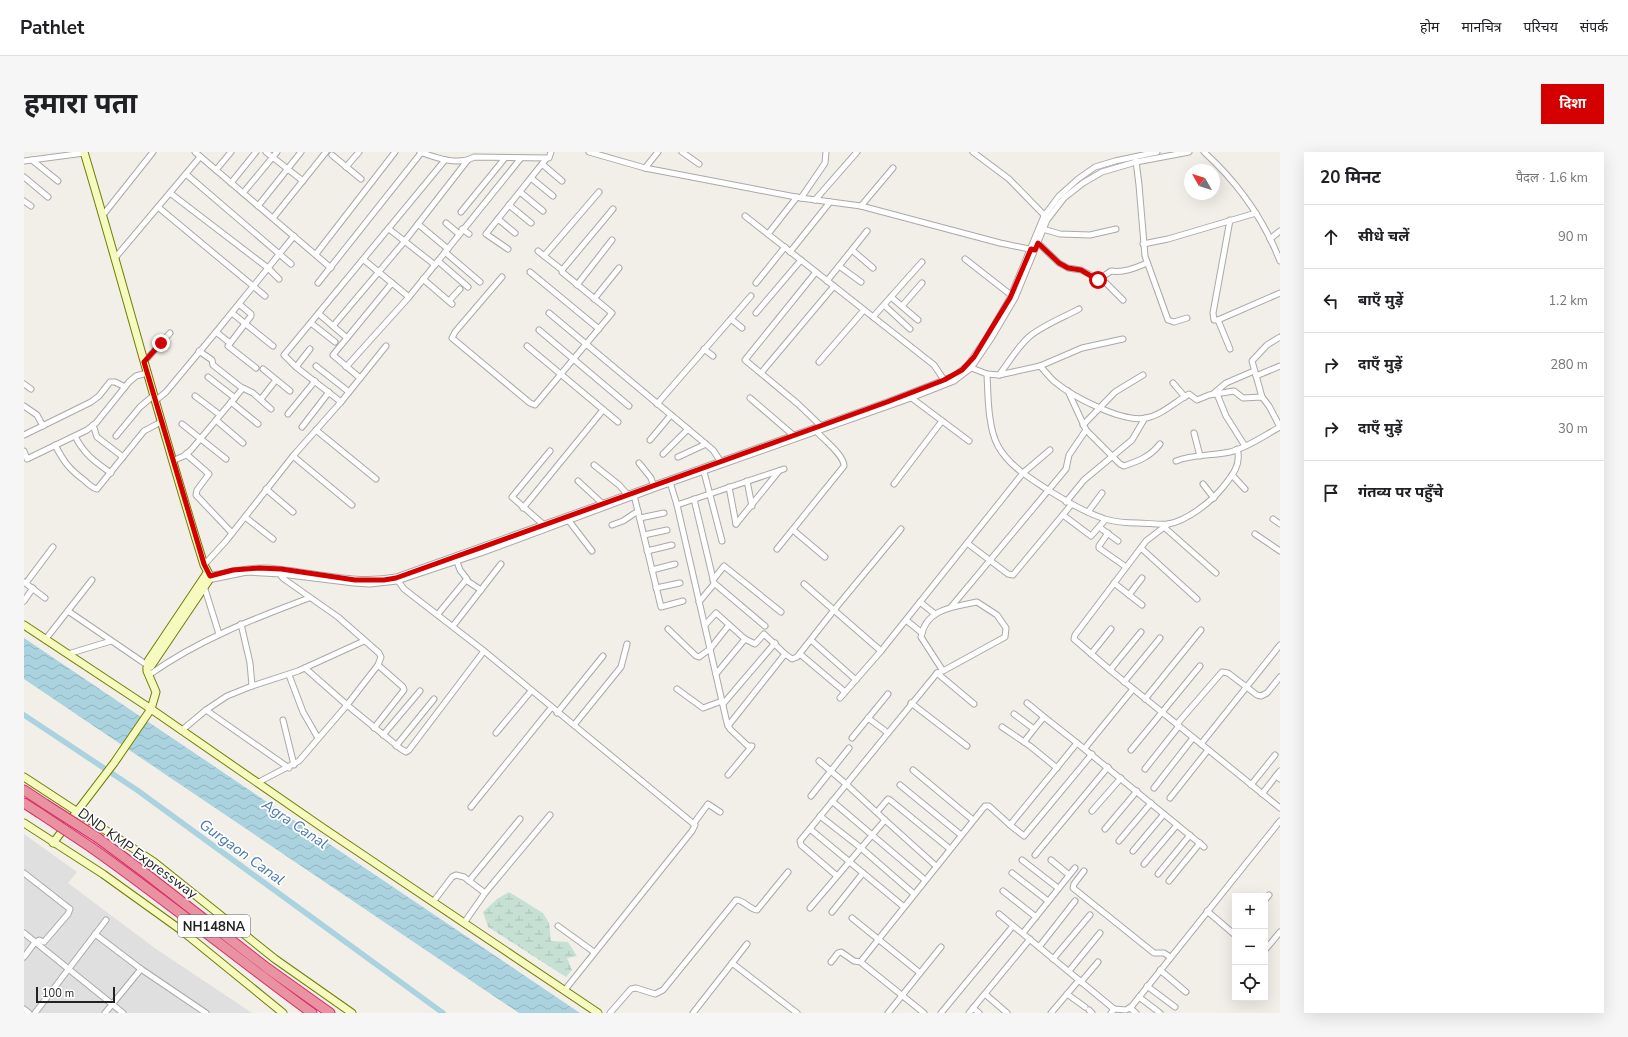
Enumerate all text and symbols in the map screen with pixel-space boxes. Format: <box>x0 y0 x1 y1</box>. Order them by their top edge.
text: Pathlet <box>20 15 84 41</box>
text: होम <box>1420 18 1439 37</box>
text: मानचित्र <box>1461 18 1502 37</box>
text: परिचय <box>1524 18 1558 37</box>
text: संपर्क <box>1580 18 1608 37</box>
button: दिशा <box>1541 84 1604 124</box>
text: हमारा पता <box>24 85 137 123</box>
north arrow <box>1184 164 1220 200</box>
text: 20 मिनट <box>1320 166 1381 189</box>
text: पैदल · 1.6 km <box>1516 169 1588 187</box>
icon: ahead <box>1320 226 1342 248</box>
text: सीधे चलें <box>1358 226 1409 246</box>
text: 90 m <box>1558 228 1588 246</box>
route start <box>1089 271 1107 289</box>
icon: left <box>1320 290 1342 312</box>
text: बाएँ मुड़ें <box>1358 290 1403 310</box>
text: 1.2 km <box>1548 292 1588 310</box>
route end <box>152 334 170 352</box>
icon: right <box>1320 354 1342 376</box>
text: दाएँ मुड़ें <box>1358 354 1402 374</box>
text: 280 m <box>1550 356 1588 374</box>
icon: right <box>1320 418 1342 440</box>
text: दाएँ मुड़ें <box>1358 418 1402 438</box>
text: 30 m <box>1558 420 1588 438</box>
icon: arrive <box>1320 482 1342 504</box>
text: गंतव्य पर पहुँचे <box>1358 482 1443 502</box>
water label: Agra Canal <box>257 794 332 853</box>
street label: DND KMP Expressway <box>74 804 202 904</box>
water label: Gurgaon Canal <box>195 814 289 890</box>
map controls <box>1232 893 1268 1001</box>
button: + <box>1232 893 1268 929</box>
road number: NH148NA <box>178 915 250 937</box>
button: − <box>1232 929 1268 965</box>
button: locate <box>1232 965 1268 1001</box>
scale bar <box>36 985 115 1004</box>
text: 100 m <box>42 986 74 1001</box>

